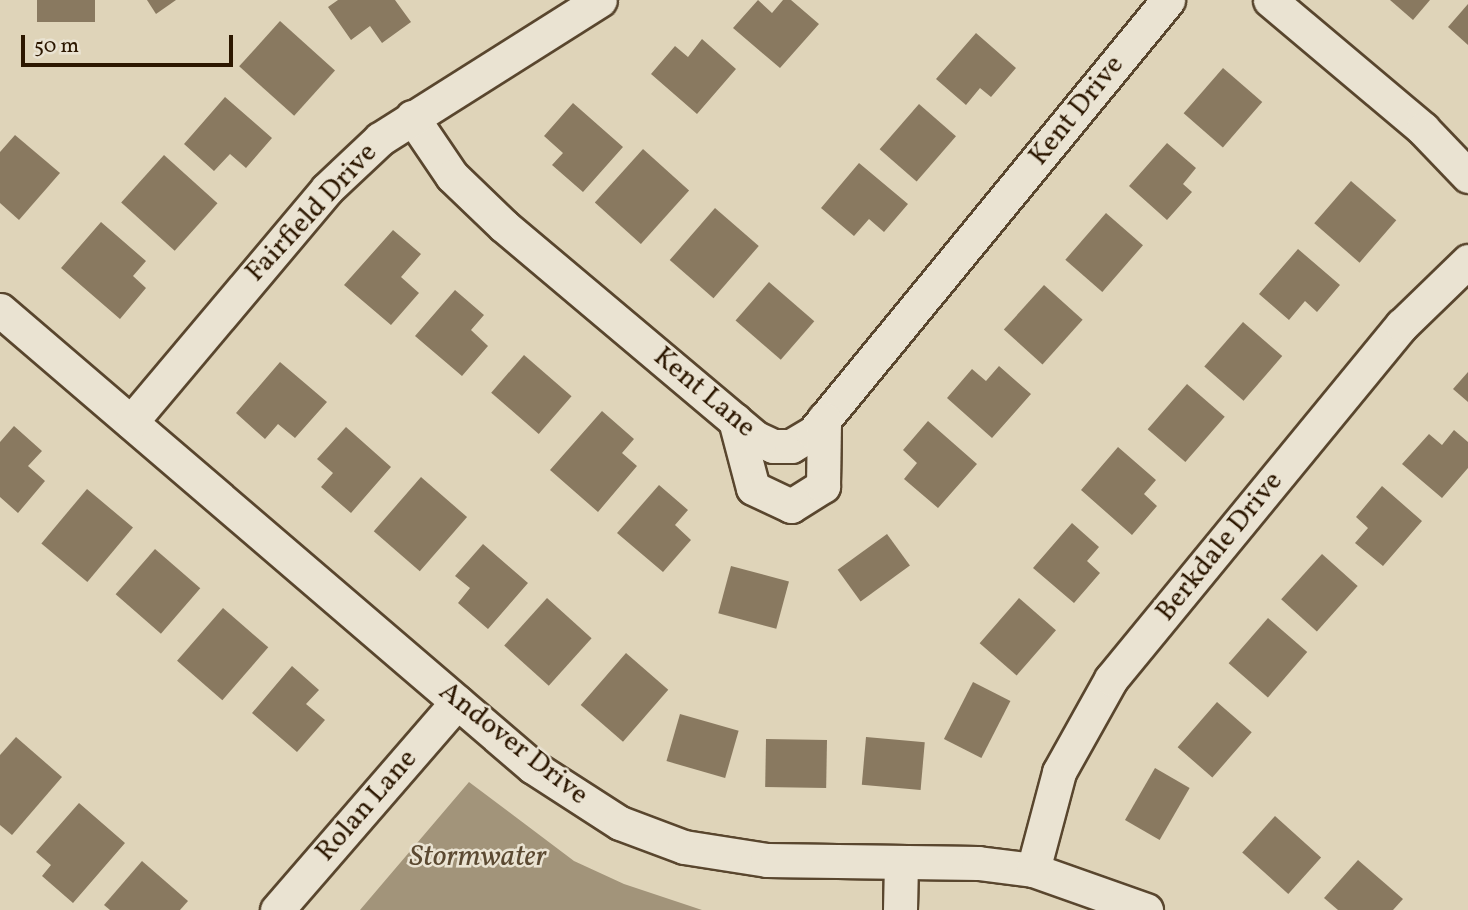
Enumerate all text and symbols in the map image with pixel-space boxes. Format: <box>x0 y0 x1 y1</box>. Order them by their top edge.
scale bar <box>24 21 236 65</box>
text: 50 m <box>34 32 79 61</box>
street label: Kent Drive <box>1023 49 1131 173</box>
street label: Fairfield Drive <box>239 137 385 289</box>
street label: Kent Lane <box>646 341 762 445</box>
street label: Berkdale Drive <box>1149 465 1291 629</box>
street label: Andover Drive <box>432 675 594 813</box>
street label: Rolan Lane <box>309 743 425 869</box>
water label: Stormwater <box>409 839 547 875</box>

